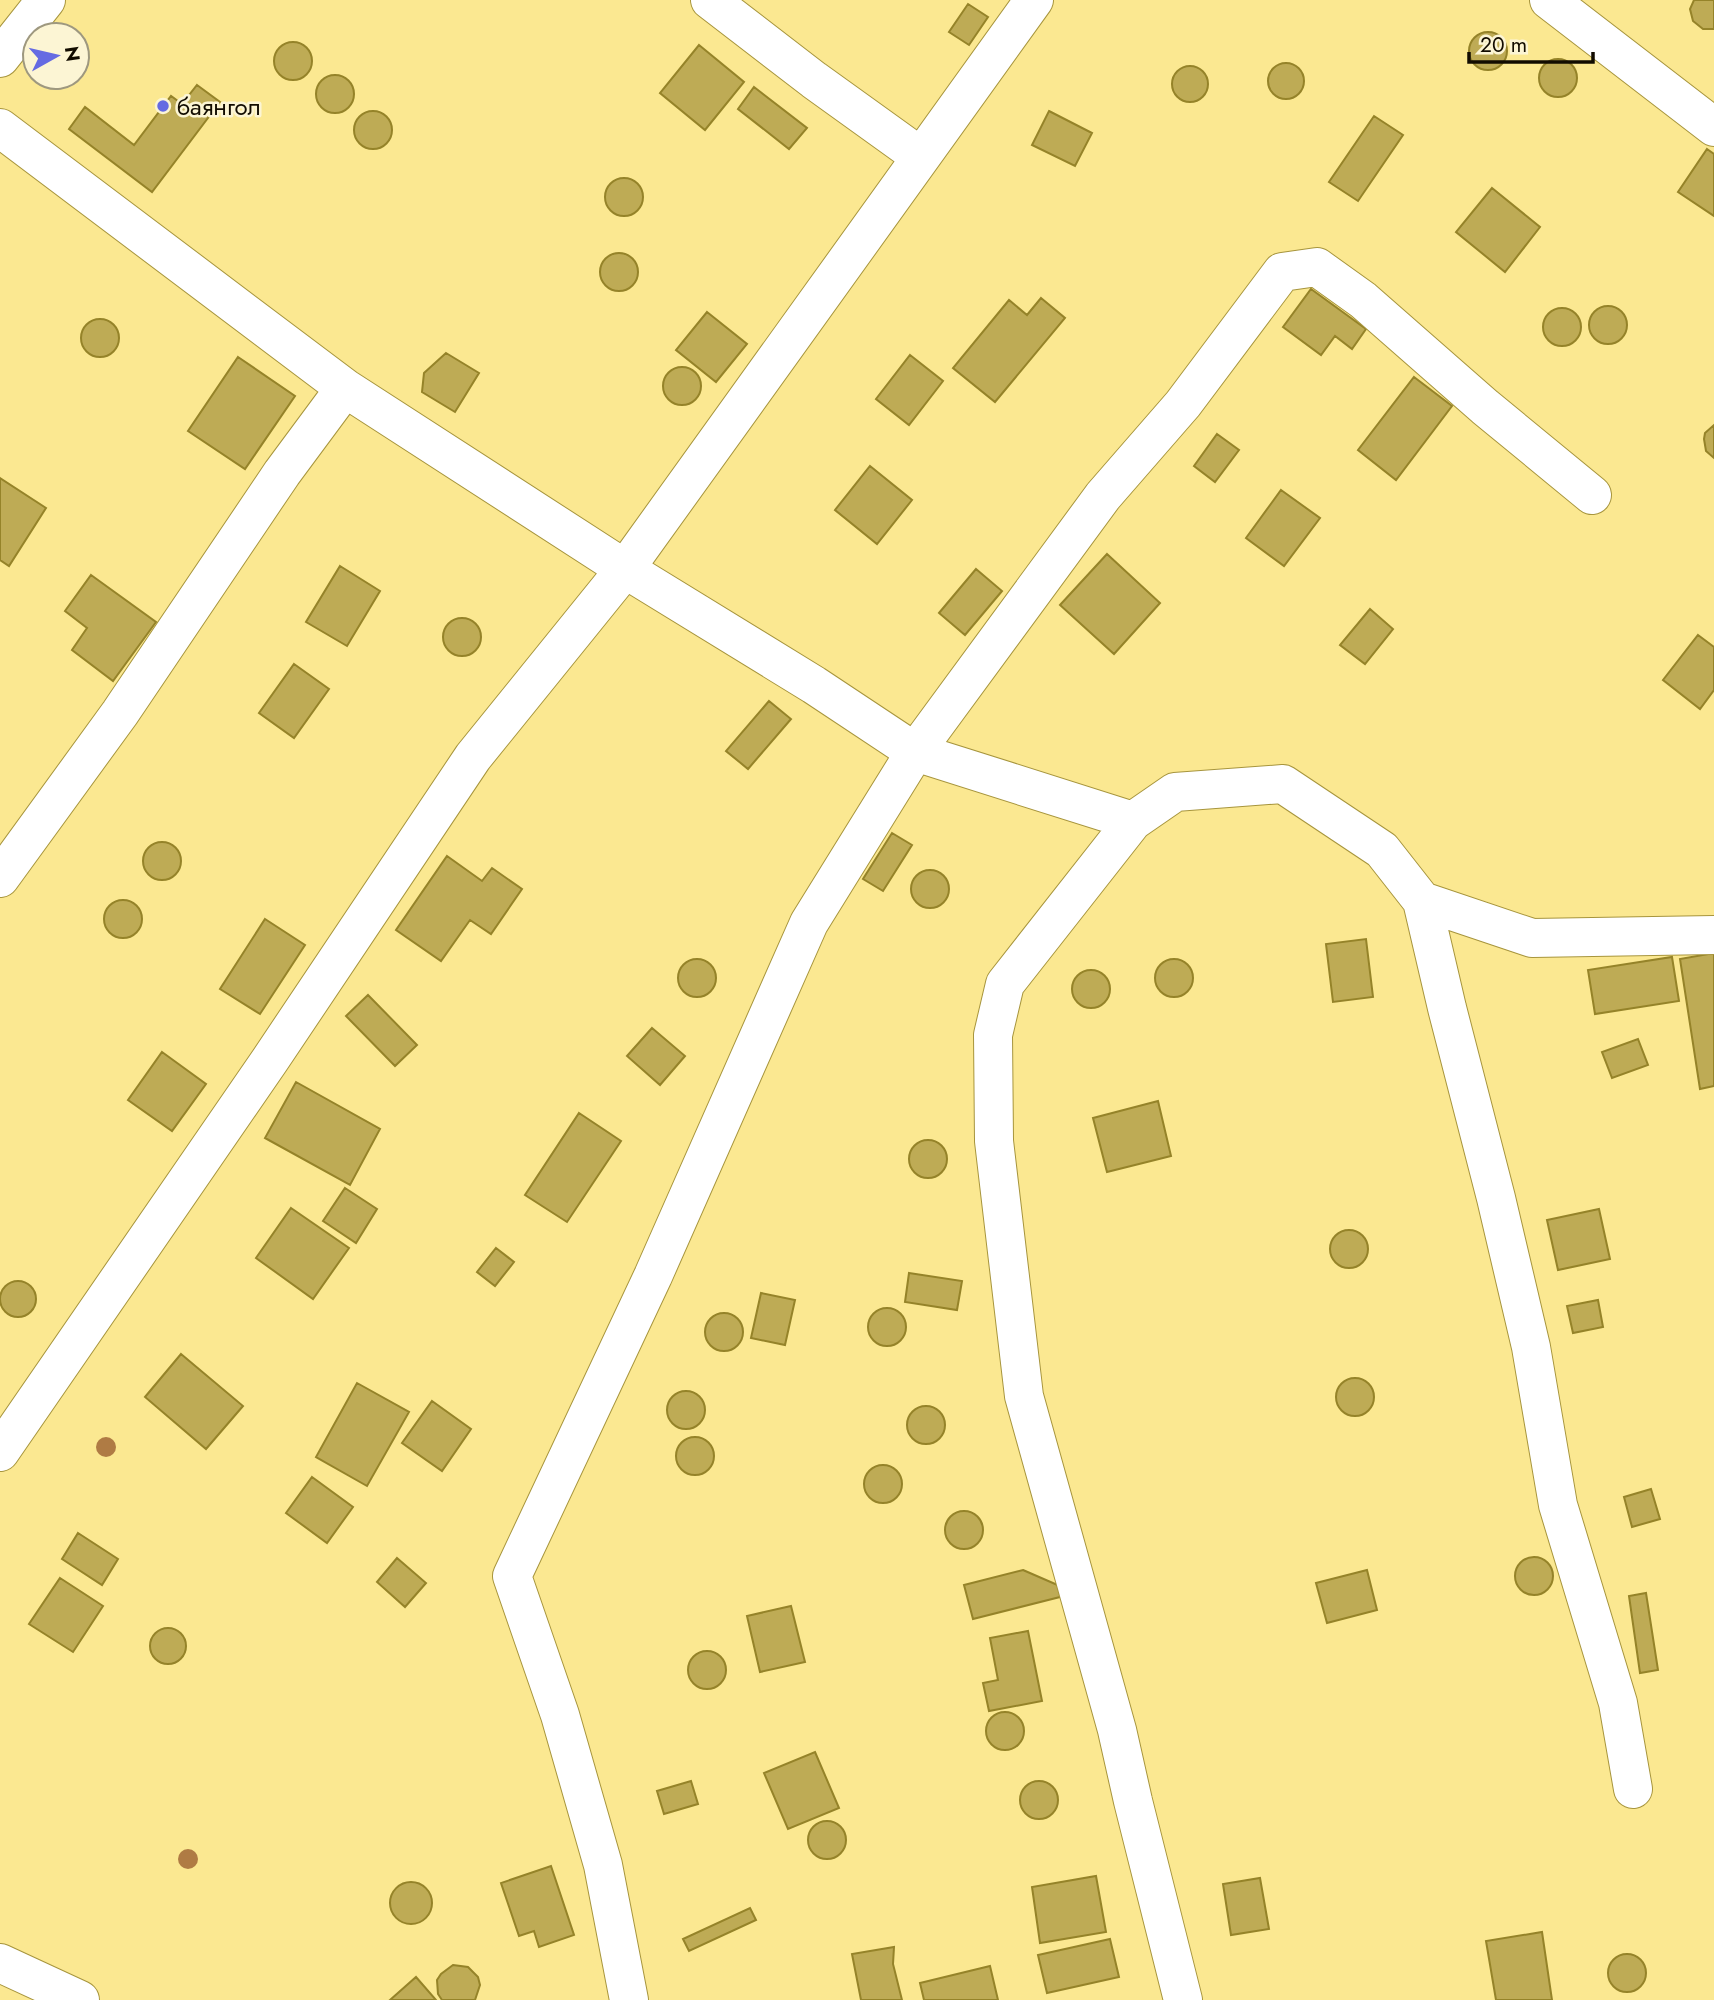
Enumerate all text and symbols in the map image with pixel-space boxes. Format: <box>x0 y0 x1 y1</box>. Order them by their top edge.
north arrow <box>21 21 91 91</box>
scale bar <box>1469 21 1593 65</box>
text: 20 m <box>1480 30 1527 60</box>
text: N <box>58 44 87 63</box>
place label: баянгол <box>177 89 261 124</box>
marker: баянгол <box>155 98 171 114</box>

